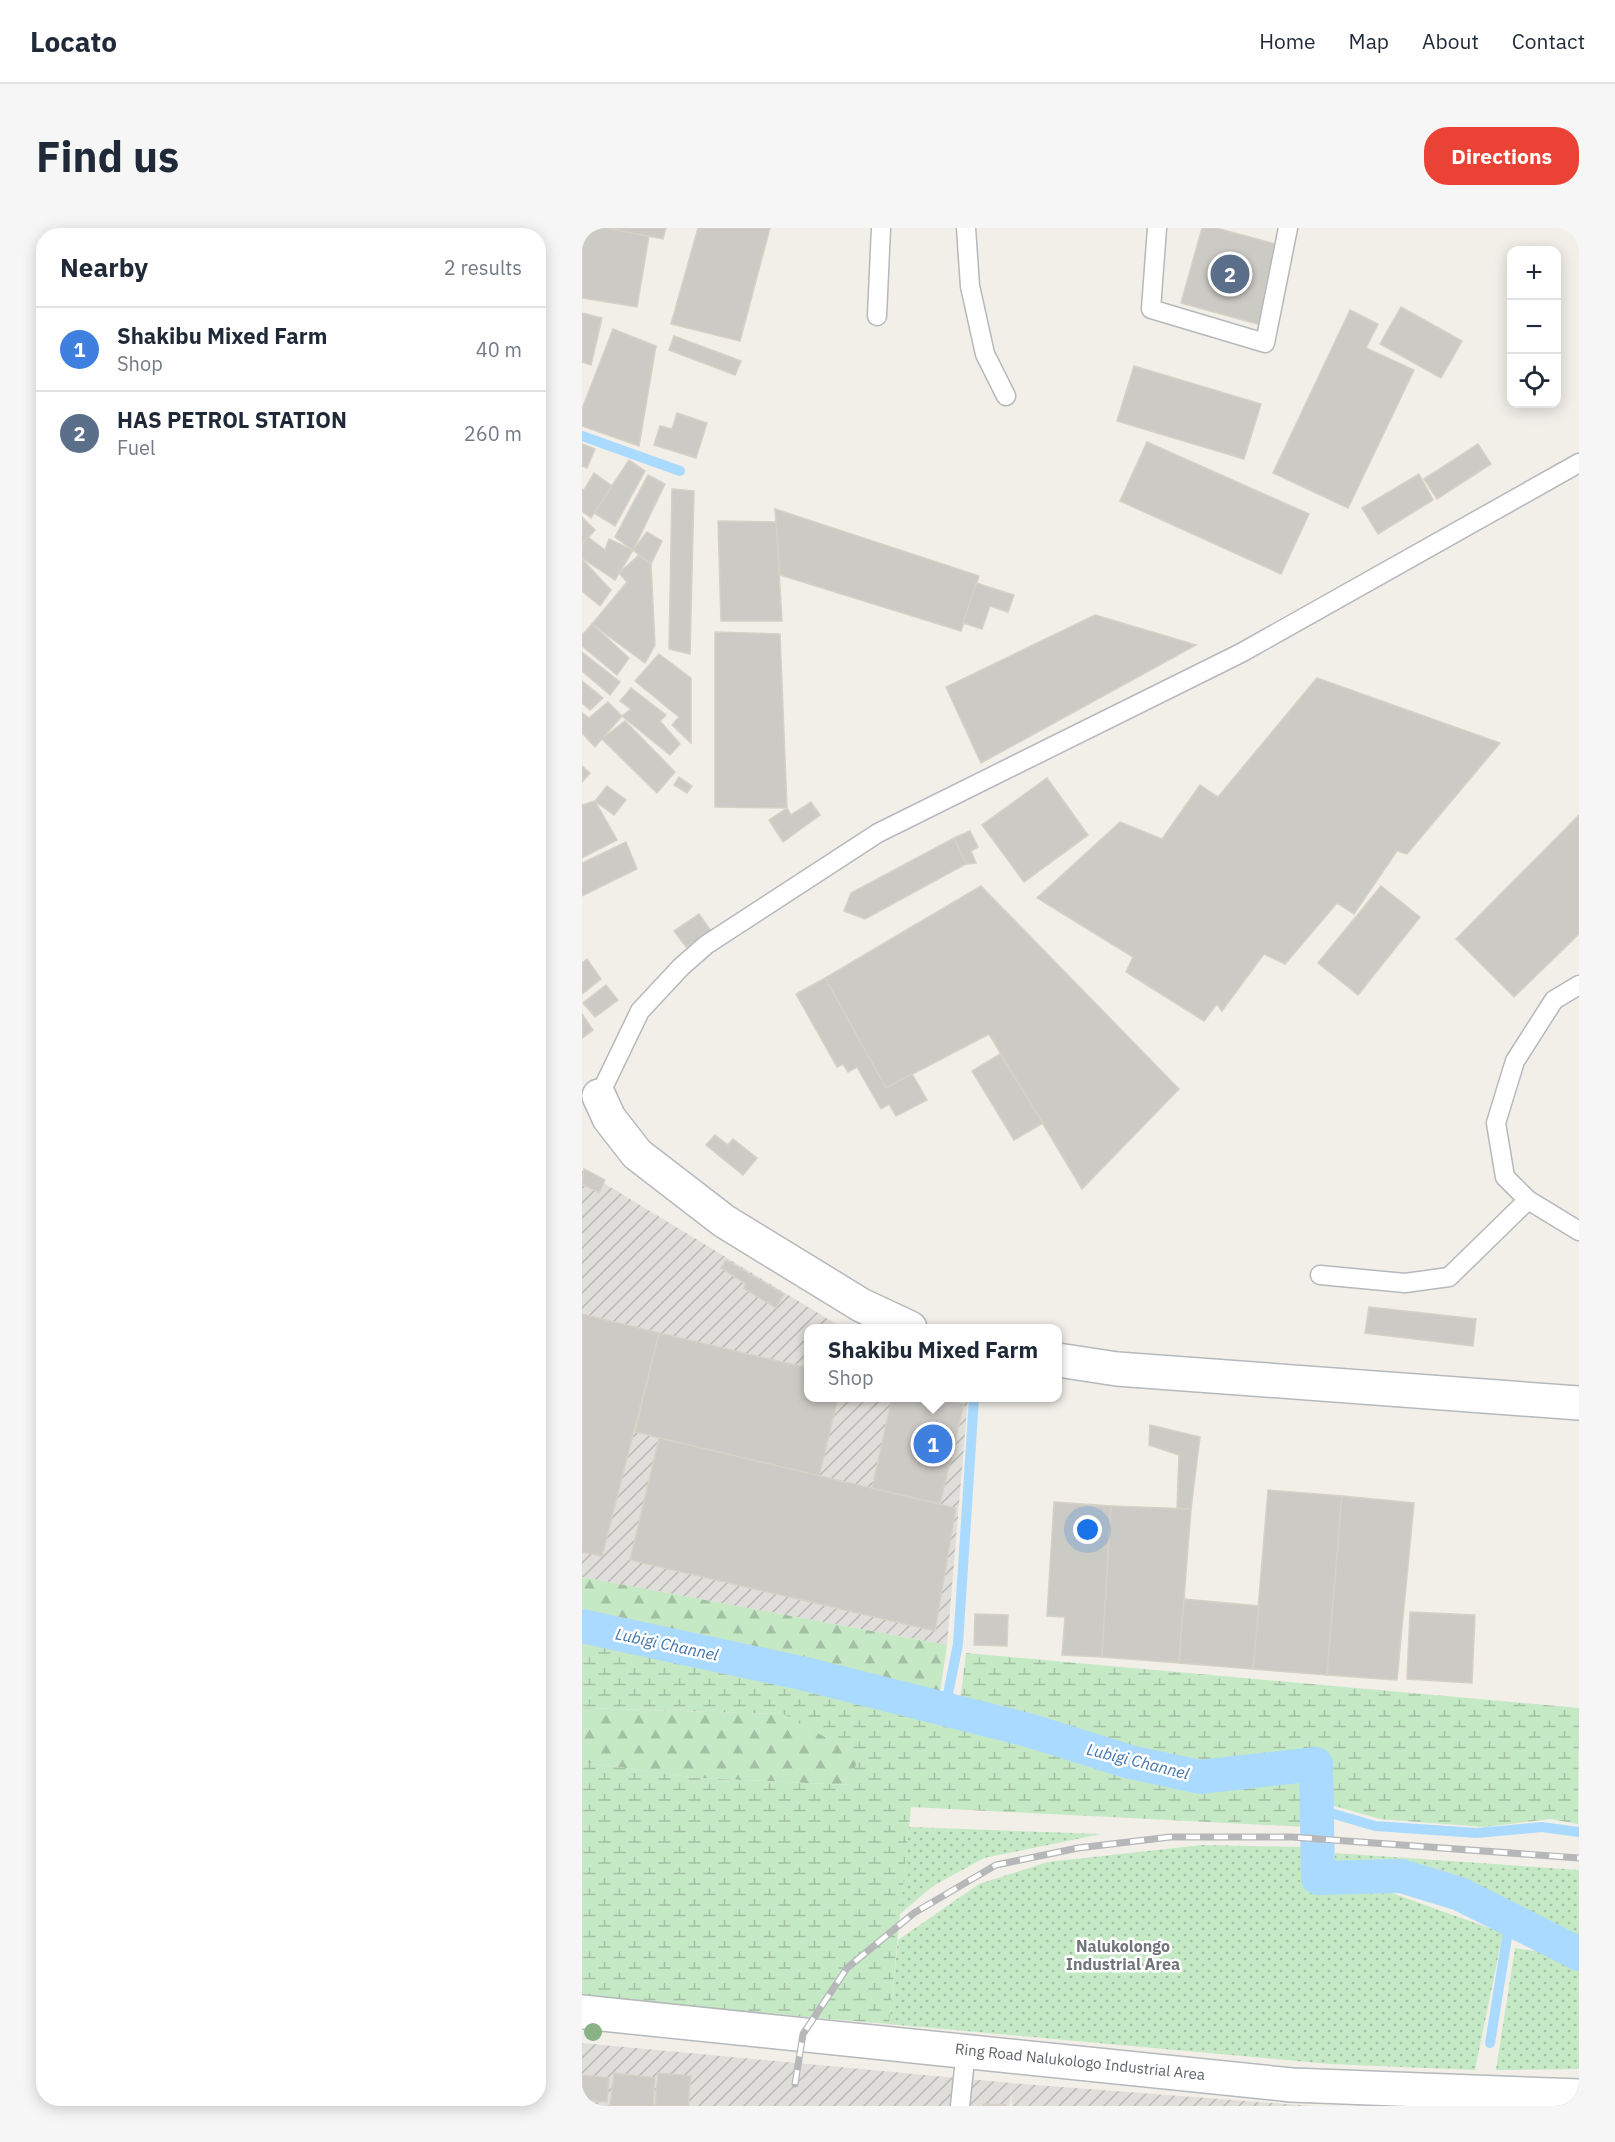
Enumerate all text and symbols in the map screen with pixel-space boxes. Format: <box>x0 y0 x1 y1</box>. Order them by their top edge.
text: Locato <box>30 23 117 60</box>
text: Home <box>1259 27 1316 55</box>
text: Map <box>1349 27 1389 55</box>
text: About <box>1422 27 1479 55</box>
text: Contact <box>1512 27 1585 55</box>
button: Directions <box>1424 127 1579 185</box>
text: Find us <box>36 129 179 184</box>
map controls <box>1507 246 1561 408</box>
button: + <box>1507 246 1561 300</box>
text: Nearby <box>60 250 148 284</box>
pin: 2 <box>1210 252 1250 296</box>
text: 2 results <box>444 254 522 281</box>
button: − <box>1507 300 1561 354</box>
text: Shakibu Mixed Farm <box>117 321 327 350</box>
text: 1 <box>74 336 86 363</box>
text: 40 m <box>476 336 522 363</box>
text: Shop <box>117 350 163 377</box>
button: locate <box>1507 354 1561 408</box>
text: HAS PETROL STATION <box>117 405 347 434</box>
text: 2 <box>74 420 86 447</box>
text: 260 m <box>464 420 522 447</box>
text: Fuel <box>117 434 155 461</box>
popup <box>804 1324 1062 1402</box>
text: Shakibu Mixed Farm <box>828 1335 1038 1364</box>
text: Shop <box>828 1364 874 1391</box>
pin: 1 <box>914 1422 952 1466</box>
your location <box>1073 1515 1102 1544</box>
water label: Lubigi Channel <box>614 1623 721 1665</box>
water label: Lubigi Channel <box>1085 1739 1192 1784</box>
district label: Nalukolongo Industrial Area <box>1066 1936 1180 1974</box>
street label: Ring Road Nalukologo Industrial Area <box>954 2039 1206 2084</box>

